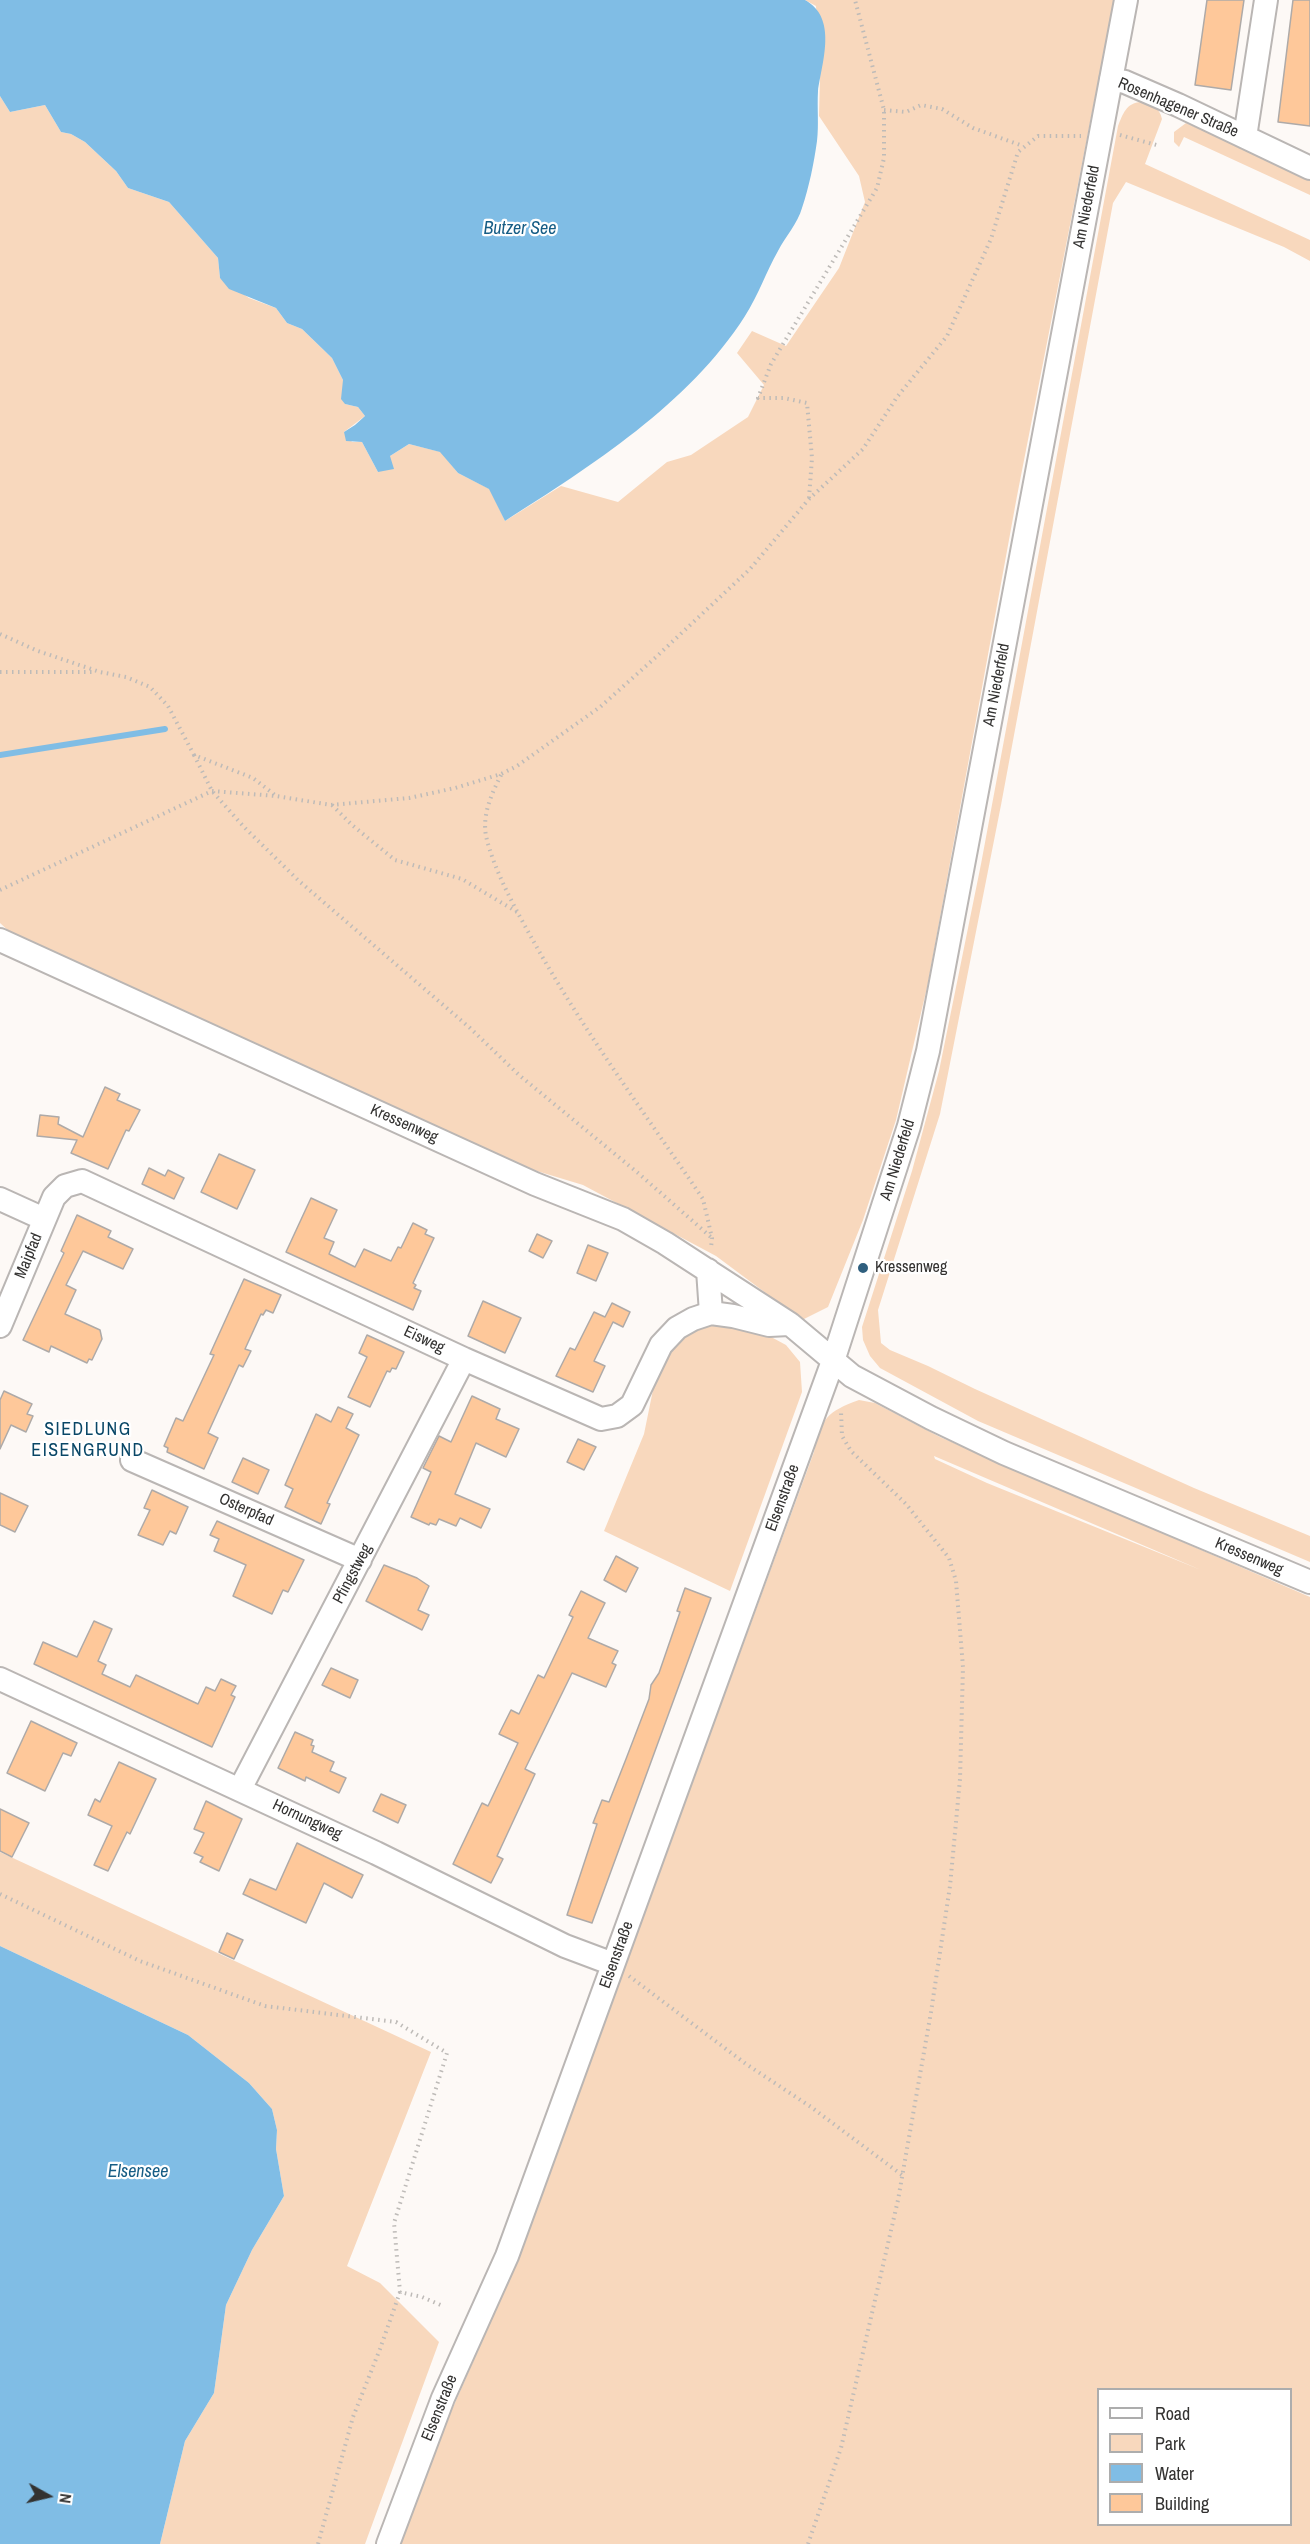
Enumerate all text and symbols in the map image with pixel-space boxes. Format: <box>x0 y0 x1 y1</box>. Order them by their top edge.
street label: Rosenhagener Straße <box>1115 74 1241 142</box>
street label: Am Niederfeld <box>1070 164 1104 250</box>
water label: Butzer See <box>483 218 557 240</box>
street label: Am Niederfeld <box>980 642 1014 728</box>
street label: Kressenweg <box>367 1101 441 1147</box>
street label: Am Niederfeld <box>877 1117 919 1203</box>
street label: Maipfad <box>11 1230 47 1282</box>
place label: Kressenweg <box>875 1258 947 1278</box>
marker: Kressenweg <box>856 1261 870 1275</box>
street label: Eisweg <box>400 1322 448 1358</box>
district label: SIEDLUNG EISENGRUND <box>31 1419 145 1462</box>
street label: Elsenstraße <box>762 1462 804 1534</box>
street label: Osterpfad <box>216 1490 276 1530</box>
street label: Kressenweg <box>1212 1534 1286 1580</box>
street label: Pfingstweg <box>329 1541 377 1607</box>
street label: Hornungweg <box>269 1796 345 1844</box>
street label: Elsenstraße <box>596 1919 638 1991</box>
water label: Elsensee <box>108 2161 168 2183</box>
street label: Elsenstraße <box>418 2372 462 2444</box>
legend <box>1097 2388 1292 2526</box>
text: Road <box>1155 2401 1190 2426</box>
text: Park <box>1155 2431 1185 2456</box>
text: Water <box>1155 2461 1194 2486</box>
north arrow <box>18 2466 78 2526</box>
text: Building <box>1155 2491 1209 2516</box>
text: N <box>54 2492 77 2505</box>

